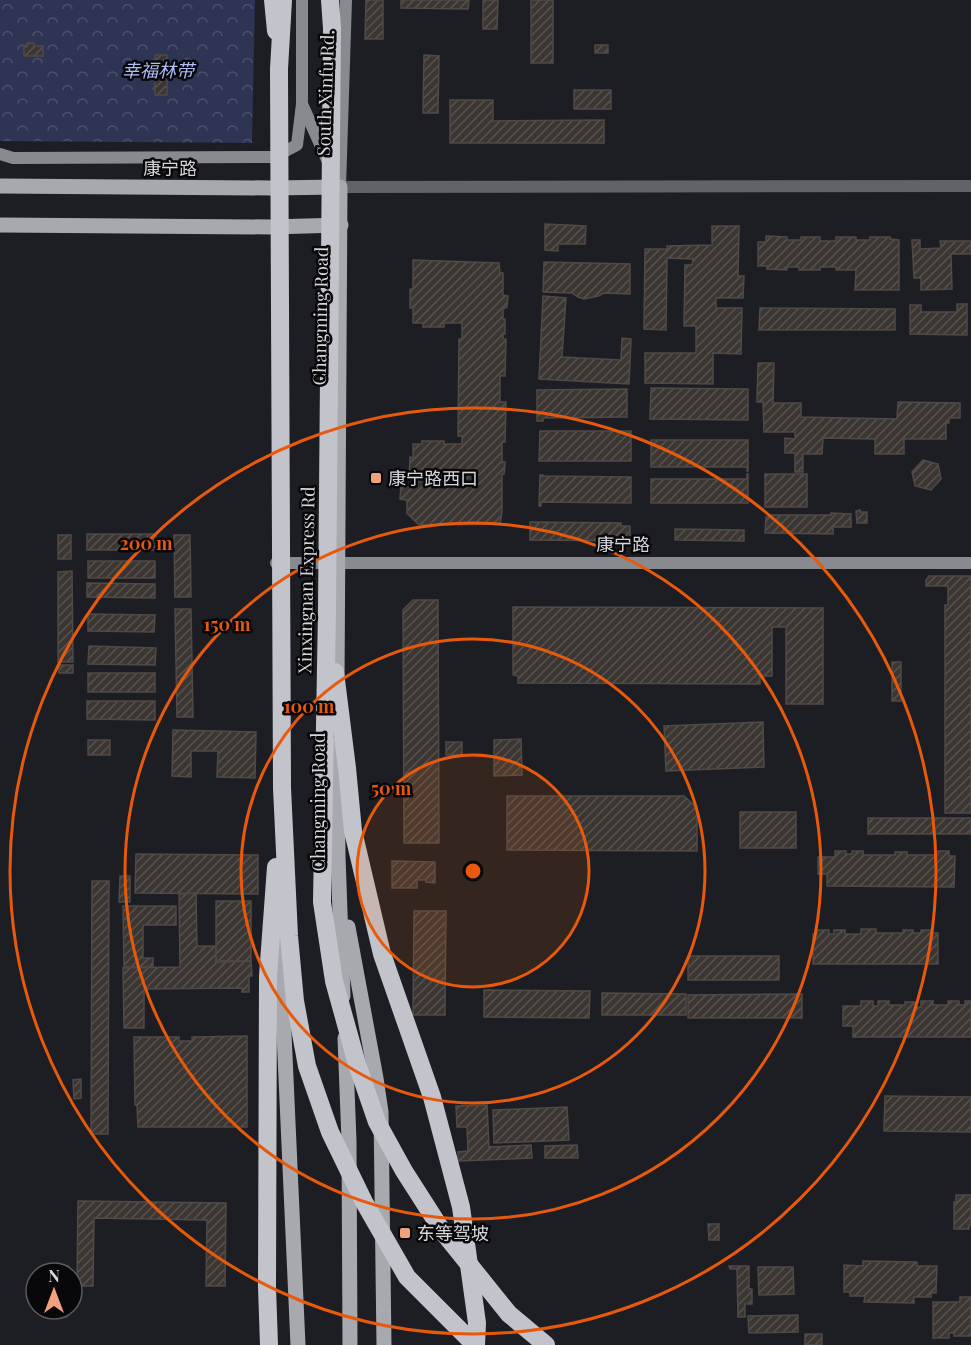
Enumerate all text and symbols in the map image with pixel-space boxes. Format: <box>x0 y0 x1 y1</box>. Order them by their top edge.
street label: South Xinfu Rd. <box>311 30 339 156</box>
park label: 幸福林带 <box>122 58 197 82</box>
street label: 康宁路 <box>143 156 197 180</box>
street label: Changming Road <box>307 246 333 386</box>
place label: 康宁路西口 <box>388 466 478 490</box>
marker: 康宁路西口 <box>369 471 383 485</box>
street label: Xinxingnan Express Rd <box>292 486 320 674</box>
text: 200 m <box>119 531 173 555</box>
street label: 康宁路 <box>596 532 650 556</box>
text: 150 m <box>203 612 251 636</box>
text: 100 m <box>284 694 335 718</box>
street label: Changming Road <box>306 732 330 871</box>
text: 50 m <box>371 776 412 800</box>
centre of rings <box>463 861 483 881</box>
place label: 东等驾坡 <box>417 1221 489 1245</box>
marker: 东等驾坡 <box>398 1226 412 1240</box>
north arrow <box>24 1261 84 1321</box>
text: N <box>48 1265 60 1286</box>

